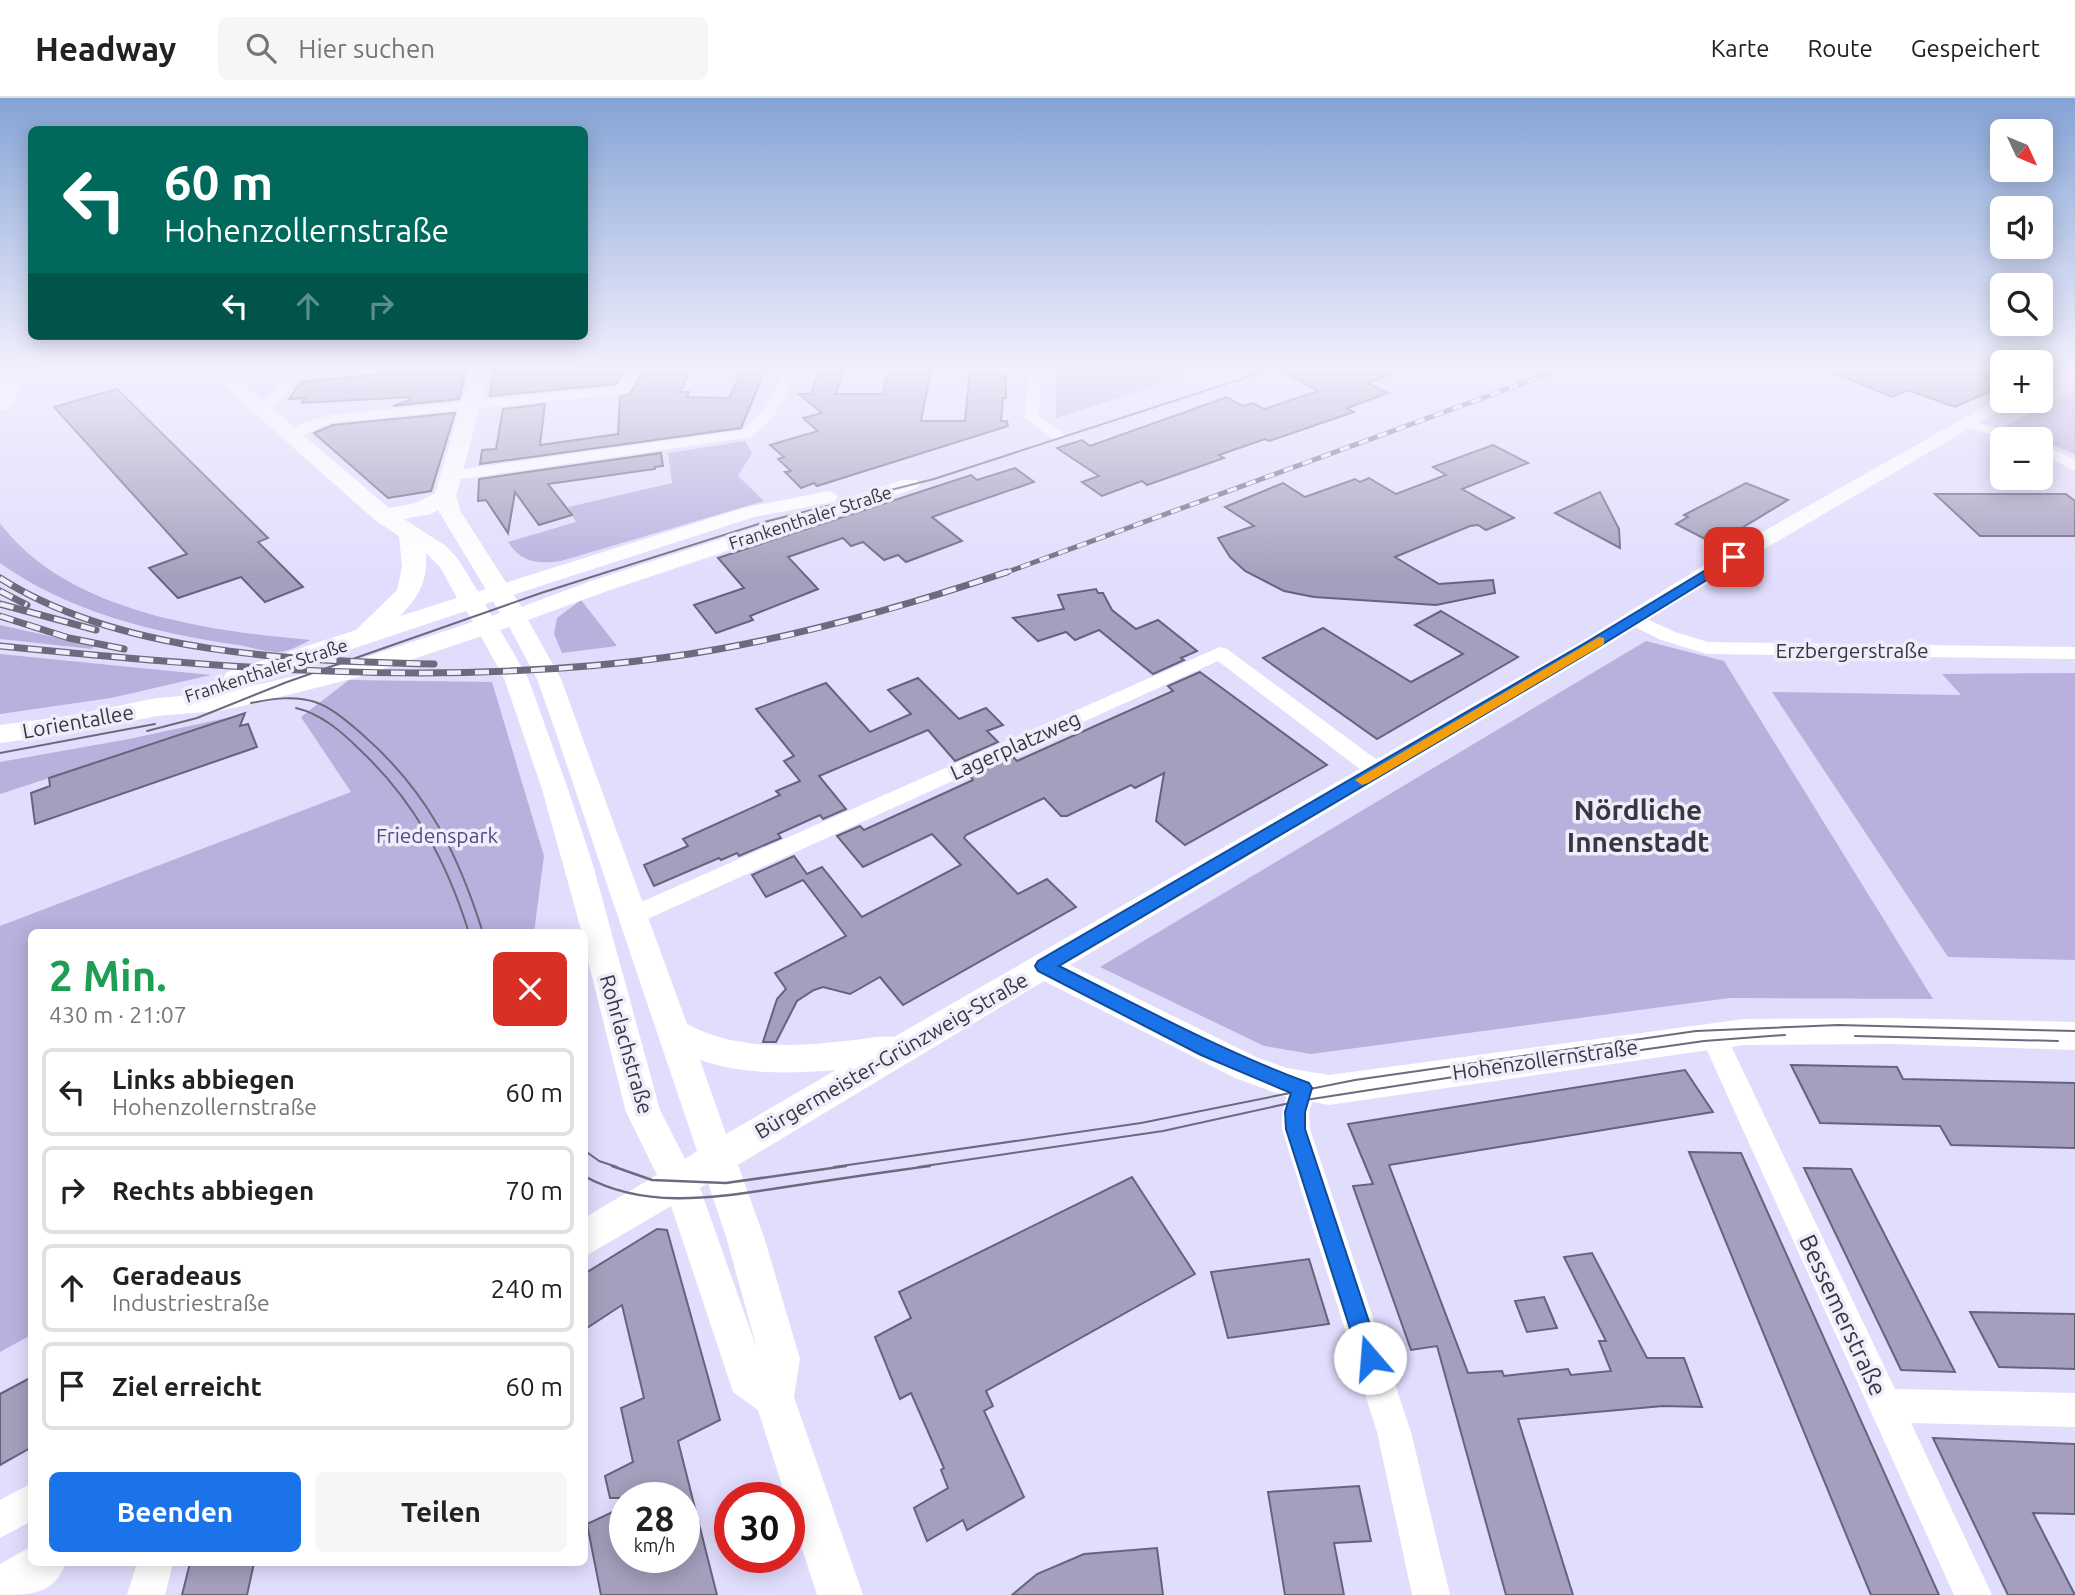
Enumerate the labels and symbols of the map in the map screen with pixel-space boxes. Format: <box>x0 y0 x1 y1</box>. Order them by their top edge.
north arrow <box>1990 119 2053 182</box>
street label: Frankenthaler Straße <box>726 481 894 553</box>
pin <box>1704 527 1764 587</box>
street label: Frankenthaler Straße <box>182 634 350 706</box>
street label: Erzbergerstraße <box>1775 638 1929 662</box>
street label: Lorientallee <box>20 699 136 743</box>
street label: Lagerplatzweg <box>946 706 1084 784</box>
district label: Nördliche Innenstadt <box>1567 794 1709 857</box>
park label: Friedenspark <box>376 823 498 847</box>
street label: Bürgermeister-Grünzweig-Straße <box>750 967 1032 1143</box>
street label: Rohrlachstraße <box>596 972 658 1116</box>
street label: Hohenzollernstraße <box>1451 1034 1639 1084</box>
street label: Bessemerstraße <box>1794 1230 1892 1400</box>
position arrow <box>1333 1321 1407 1395</box>
speed limit sign: 30 <box>714 1482 805 1573</box>

